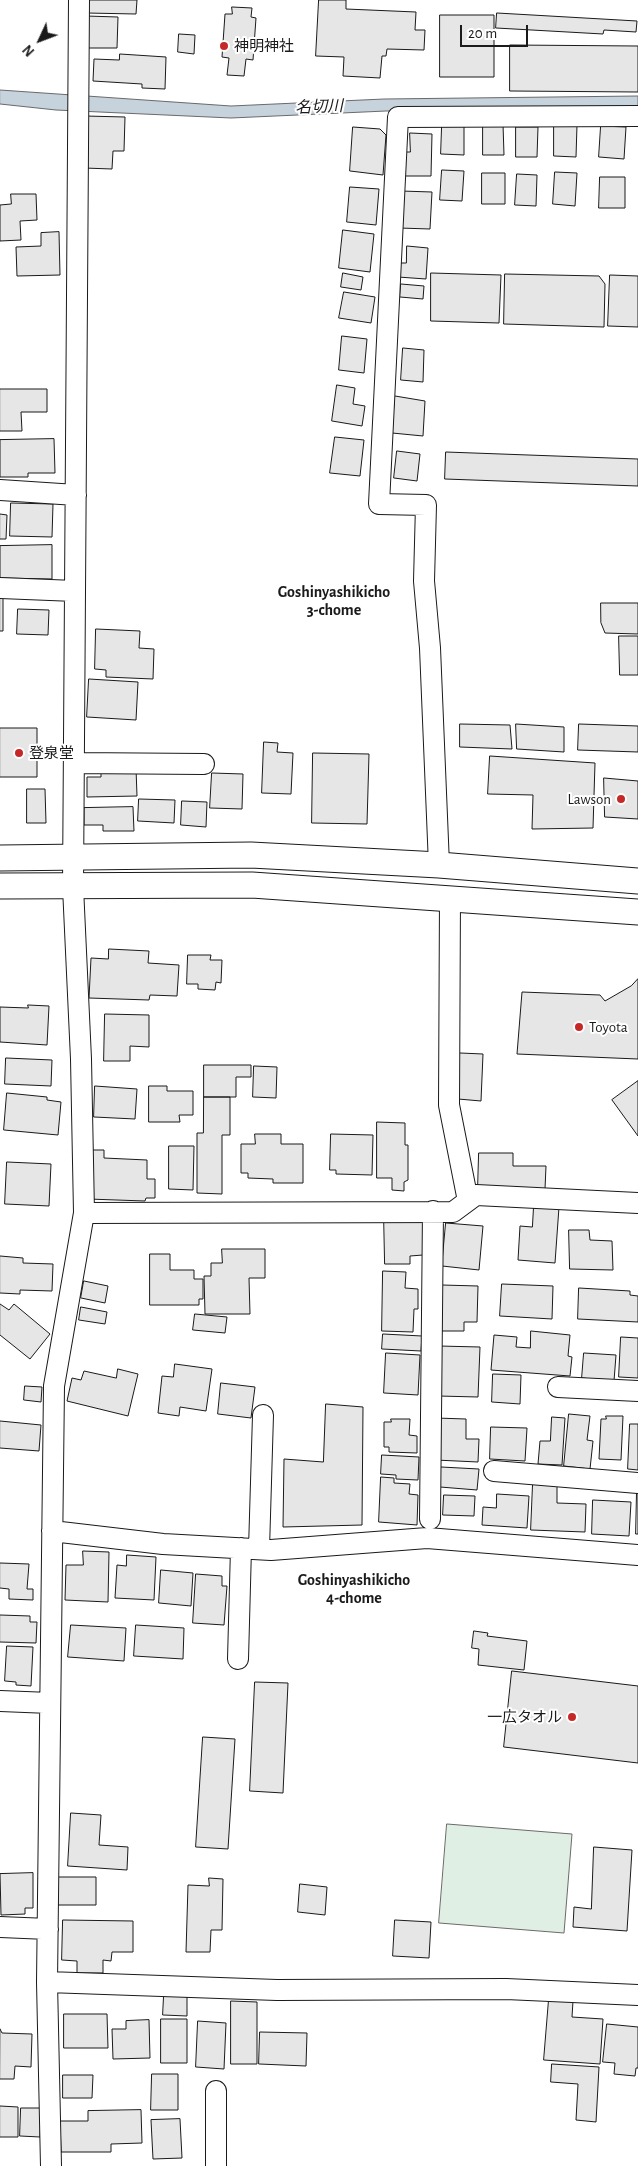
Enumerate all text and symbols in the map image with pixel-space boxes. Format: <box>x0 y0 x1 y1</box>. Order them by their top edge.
north arrow <box>15 15 65 65</box>
scale bar <box>463 15 530 47</box>
text: 20 m <box>468 26 497 41</box>
place label: 神明神社 <box>234 37 294 55</box>
marker: 神明神社 <box>218 40 230 52</box>
text: N <box>21 42 37 59</box>
water label: 名切川 <box>295 97 343 117</box>
district label: Goshinyashikicho 3-chome <box>278 582 390 620</box>
place label: 登泉堂 <box>29 744 74 762</box>
marker: 登泉堂 <box>13 747 25 759</box>
place label: Lawson <box>567 790 611 808</box>
marker: Lawson <box>615 793 627 805</box>
place label: Toyota <box>589 1018 628 1036</box>
marker: Toyota <box>573 1021 585 1033</box>
district label: Goshinyashikicho 4-chome <box>298 1570 410 1608</box>
place label: 一広タオル <box>487 1708 562 1726</box>
marker: 一広タオル <box>566 1711 578 1723</box>

